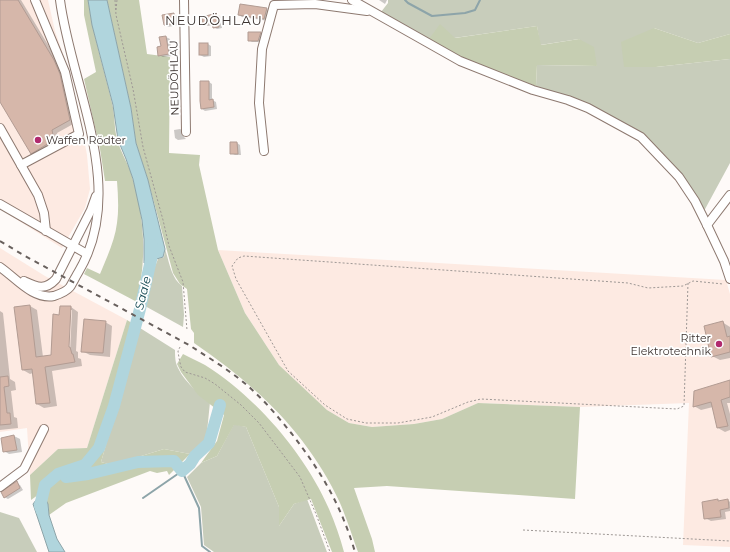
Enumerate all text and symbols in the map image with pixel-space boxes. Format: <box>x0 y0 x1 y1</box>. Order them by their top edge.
district label: NEUDÖHLAU <box>165 12 263 28</box>
street label: NEUDÖHLAU <box>166 40 182 116</box>
place label: Waffen Rödter <box>46 133 126 147</box>
marker: Waffen Rödter <box>33 135 43 145</box>
water label: Saale <box>131 275 154 311</box>
place label: Ritter Elektrotechnik <box>630 331 711 358</box>
marker: Ritter Elektrotechnik <box>714 339 724 349</box>

